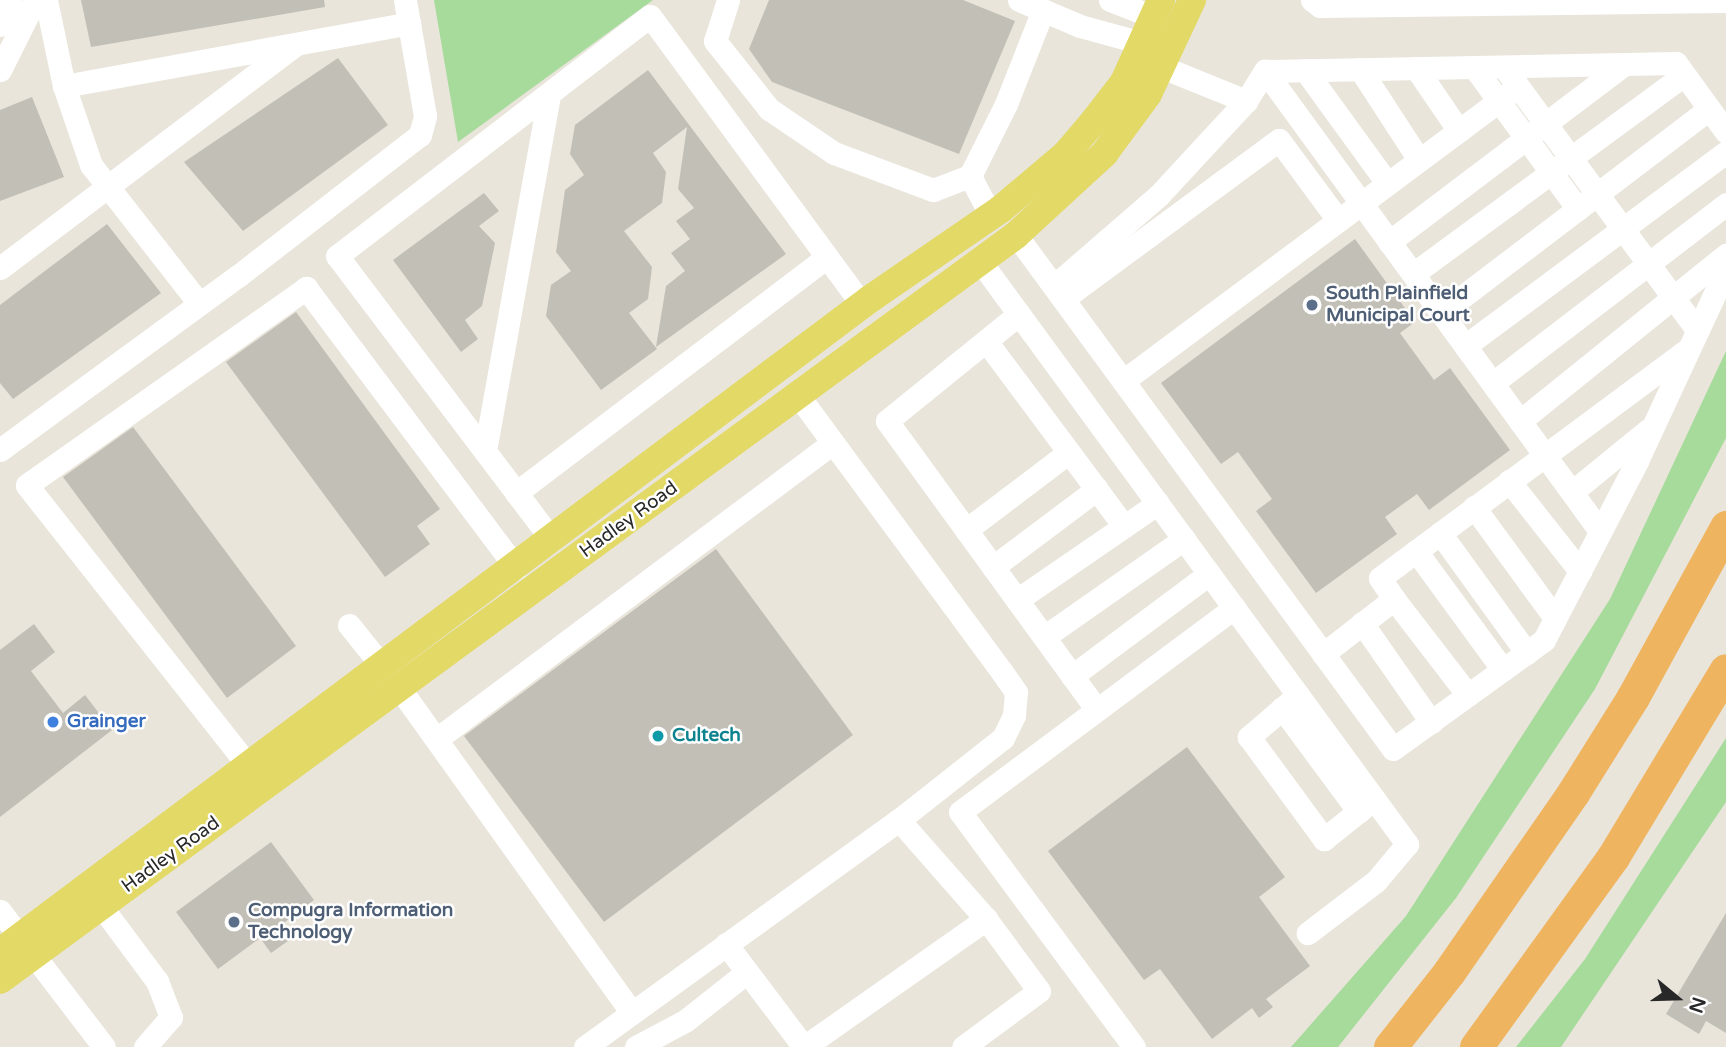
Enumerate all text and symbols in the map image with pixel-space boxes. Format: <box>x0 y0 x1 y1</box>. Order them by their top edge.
place label: South Plainfield Municipal Court <box>1326 283 1470 327</box>
marker: South Plainfield Municipal Court <box>1304 297 1320 313</box>
street label: Hadley Road <box>576 477 682 563</box>
place label: Grainger <box>67 711 146 733</box>
marker: Grainger <box>45 714 61 730</box>
place label: Cultech <box>672 725 741 747</box>
marker: Cultech <box>650 728 666 744</box>
street label: Hadley Road <box>118 812 224 898</box>
place label: Compugra Information Technology <box>248 900 453 944</box>
marker: Compugra Information Technology <box>226 914 242 930</box>
north arrow <box>1642 963 1712 1033</box>
text: N <box>1684 994 1710 1016</box>

